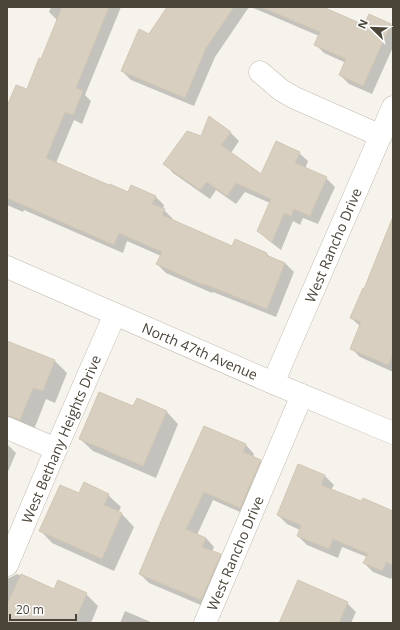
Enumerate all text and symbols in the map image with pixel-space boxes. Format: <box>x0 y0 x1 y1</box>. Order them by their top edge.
north arrow <box>352 8 392 48</box>
text: N <box>354 17 371 31</box>
street label: West Rancho Drive <box>300 185 366 305</box>
street label: North 47th Avenue <box>139 318 261 384</box>
street label: West Bethany Heights Drive <box>17 352 105 526</box>
street label: West Rancho Drive <box>202 493 268 613</box>
scale bar <box>10 596 76 622</box>
text: 20 m <box>16 601 44 618</box>

